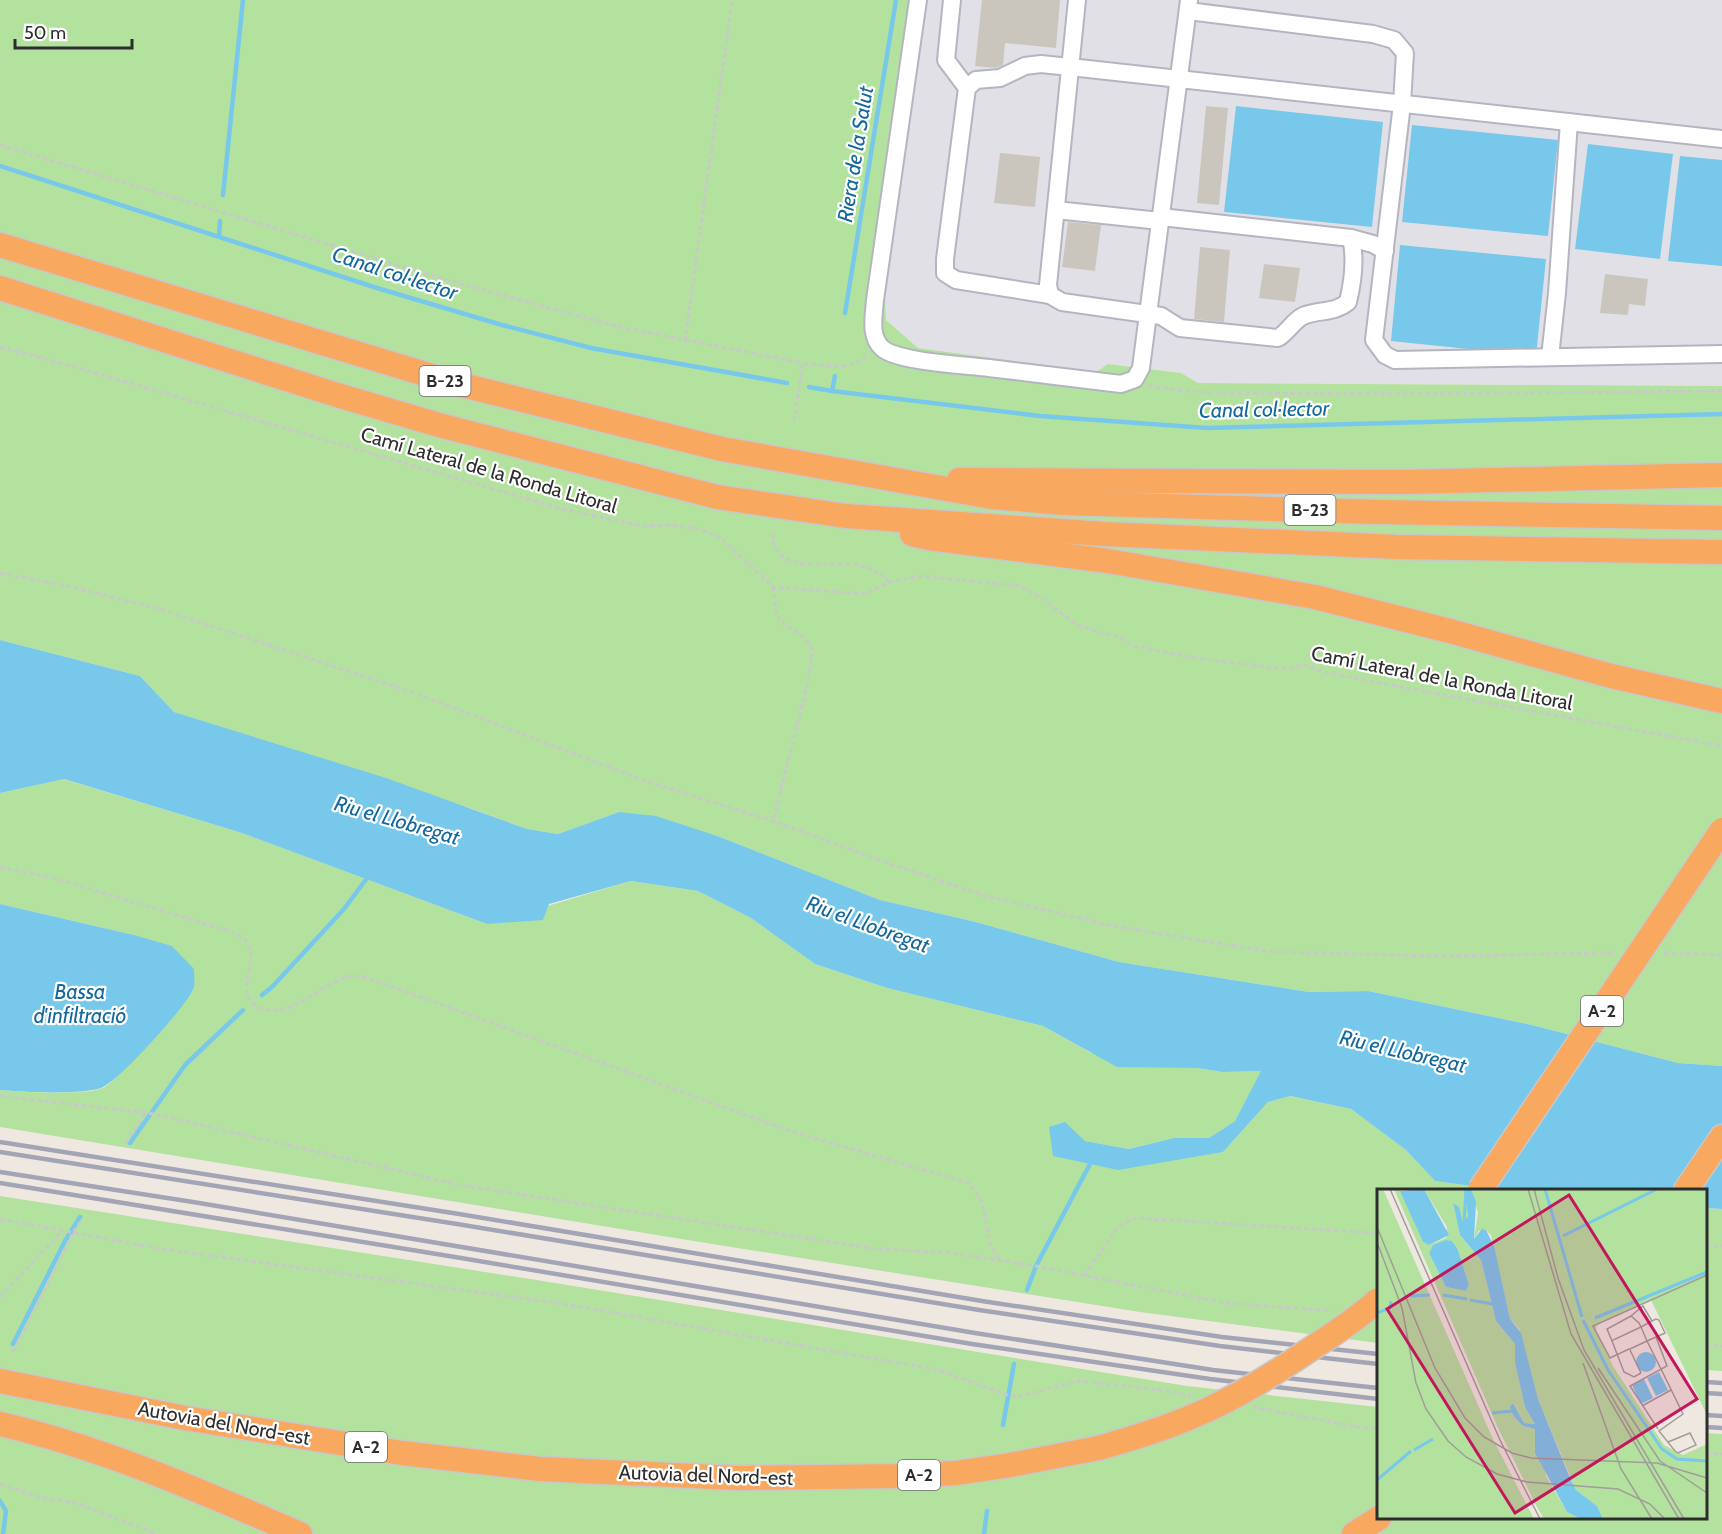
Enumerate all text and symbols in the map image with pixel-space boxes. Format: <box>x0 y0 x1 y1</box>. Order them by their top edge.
scale bar <box>15 12 132 50</box>
text: 50 m <box>24 22 66 44</box>
water label: Riera de la Salut <box>832 84 878 224</box>
water label: Canal col·lector <box>329 241 462 305</box>
road number: B-23 <box>420 366 470 396</box>
water label: Canal col·lector <box>1199 395 1331 423</box>
street label: Camí Lateral de la Ronda Litoral <box>358 422 620 518</box>
road number: B-23 <box>1284 495 1336 525</box>
street label: Camí Lateral de la Ronda Litoral <box>1309 641 1575 715</box>
water label: Riu el Llobregat <box>332 790 463 850</box>
water label: Riu el Llobregat <box>803 890 933 958</box>
water label: Bassa d'infiltració <box>34 979 126 1028</box>
road number: A-2 <box>1581 996 1623 1026</box>
water label: Riu el Llobregat <box>1337 1024 1469 1078</box>
inset map <box>1377 1189 1707 1519</box>
street label: Autovia del Nord-est <box>136 1396 312 1450</box>
road number: A-2 <box>345 1432 387 1462</box>
street label: Autovia del Nord-est <box>618 1460 794 1490</box>
road number: A-2 <box>898 1460 940 1490</box>

